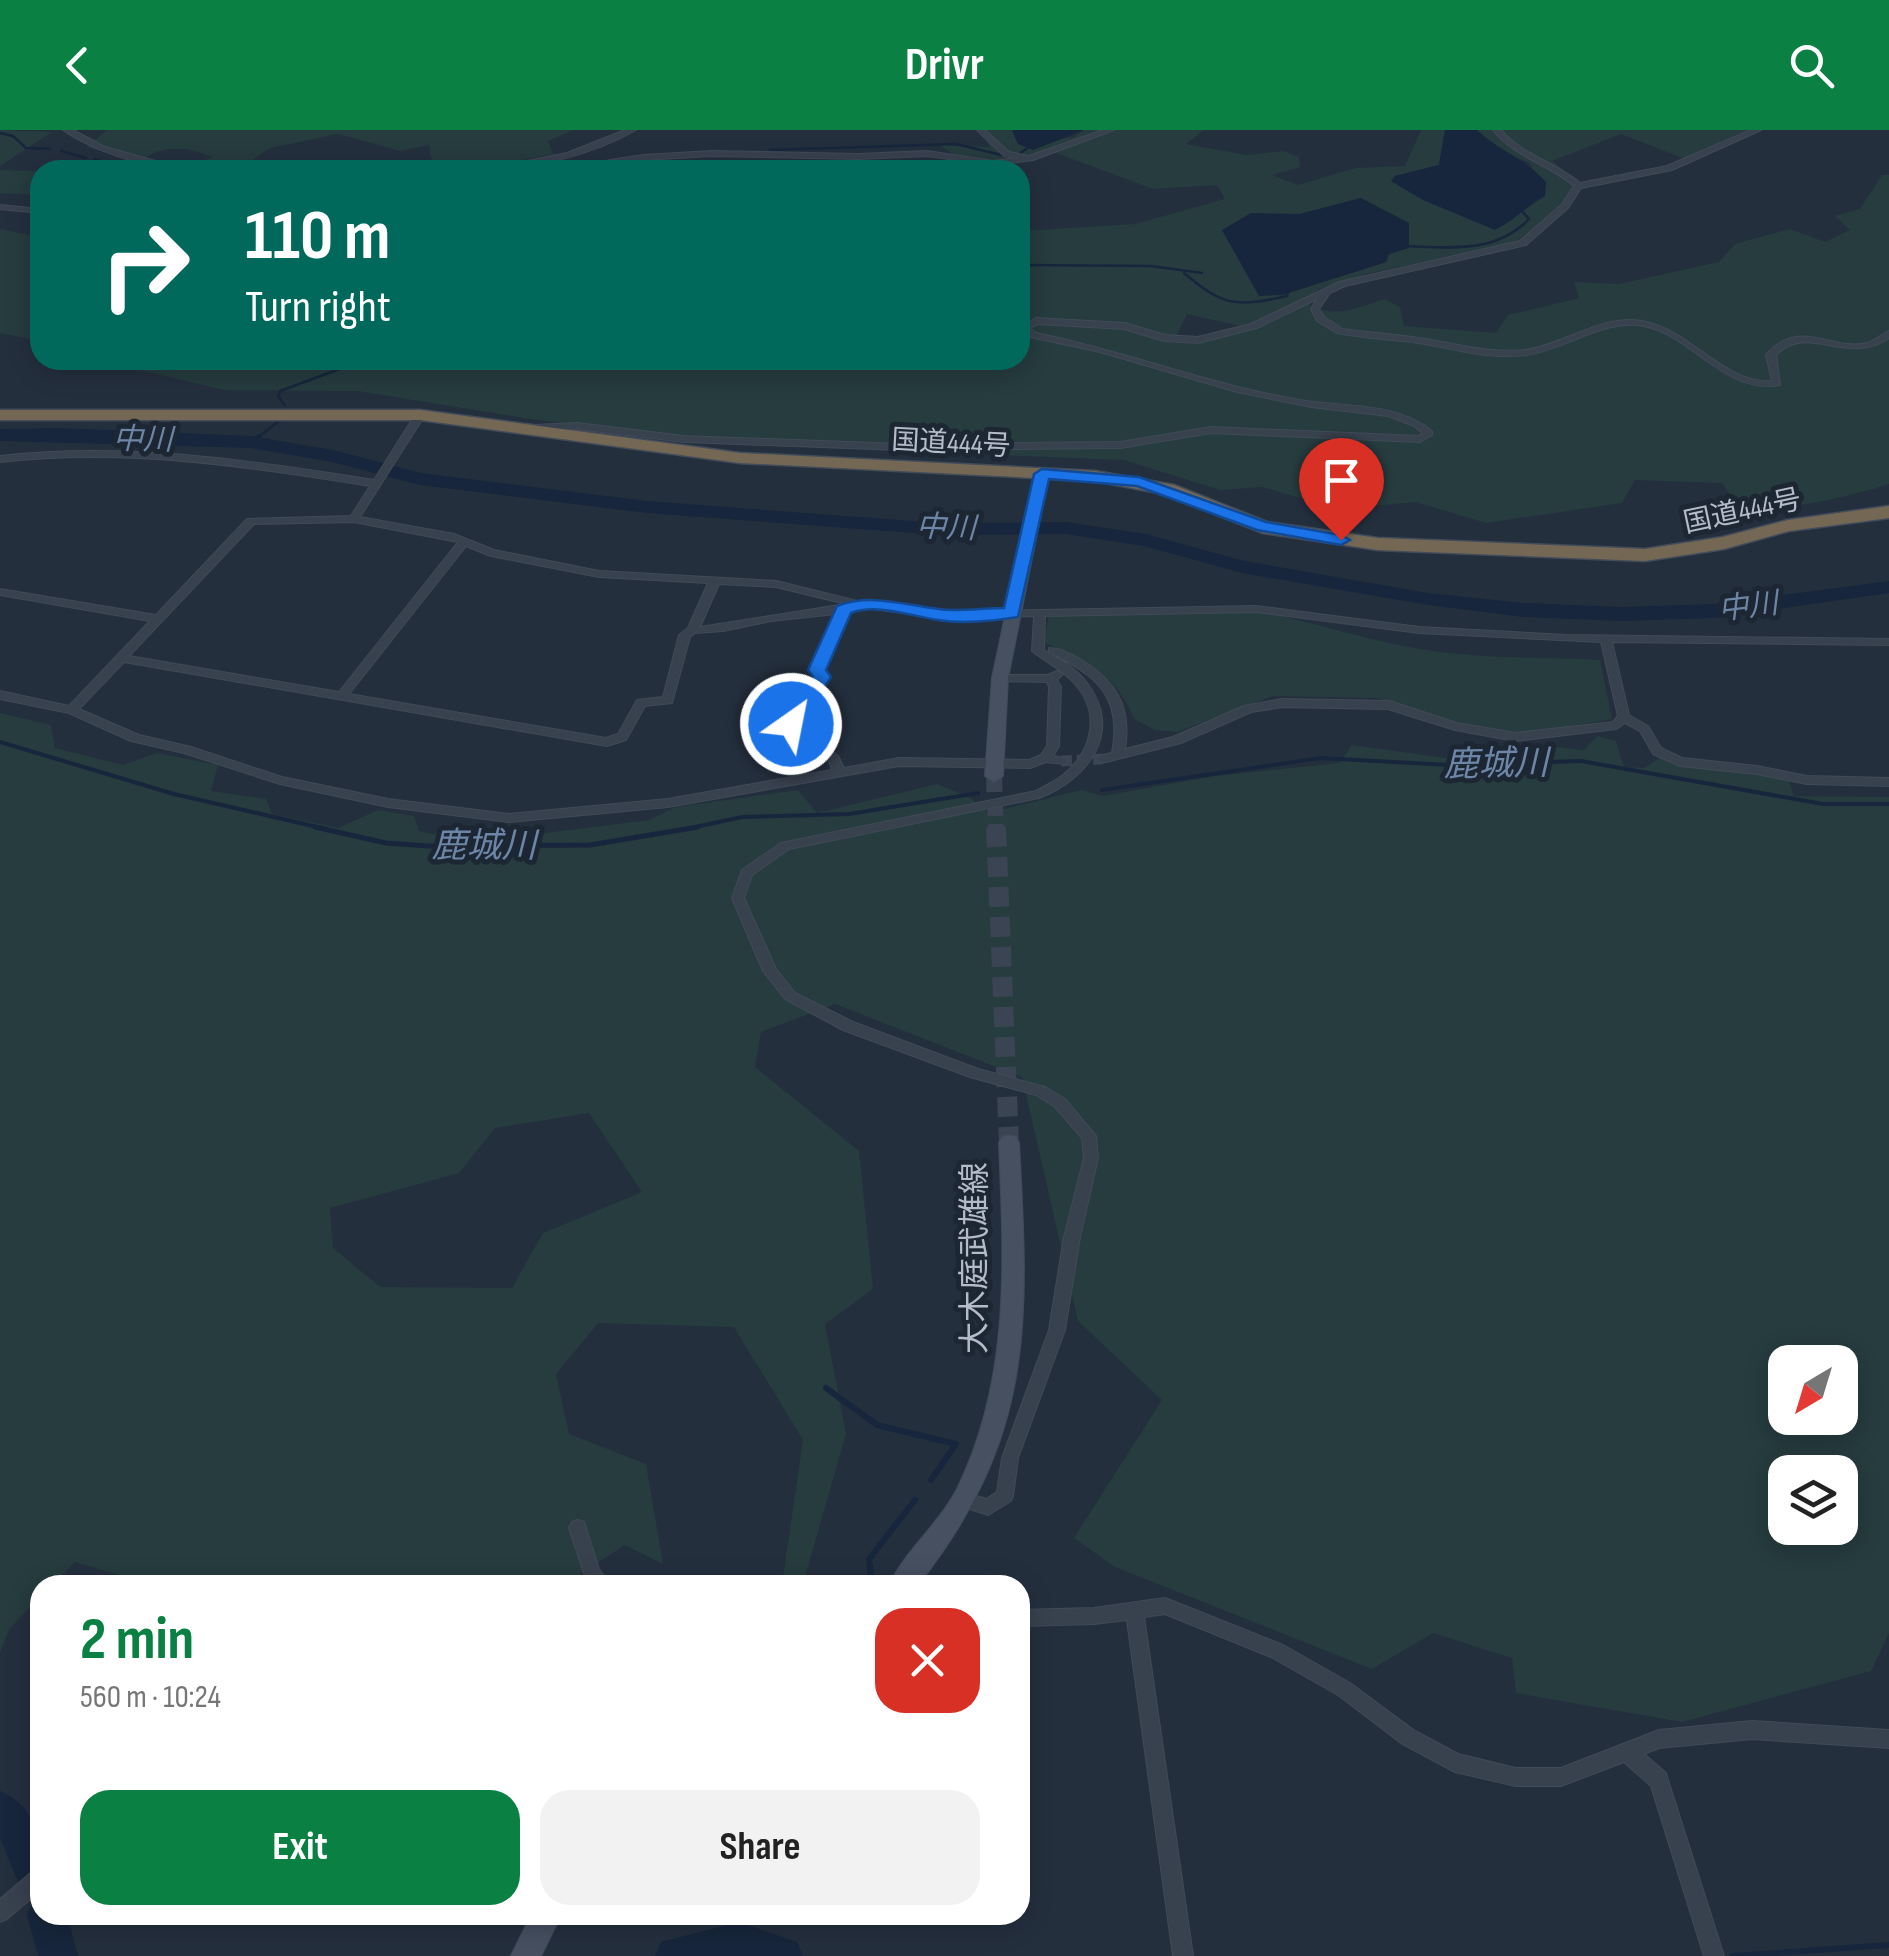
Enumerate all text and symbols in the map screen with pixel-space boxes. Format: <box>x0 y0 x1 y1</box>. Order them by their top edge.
icon: back <box>50 38 105 93</box>
text: Drivr <box>905 38 984 93</box>
icon: search <box>1784 38 1839 93</box>
text: 110 m <box>245 195 391 279</box>
icon: right <box>80 200 210 330</box>
text: Turn right <box>245 280 391 335</box>
water label: 中川 <box>113 421 176 459</box>
street label: 国道444号 <box>890 424 1011 463</box>
pin <box>1299 438 1384 541</box>
icon: arrive <box>1314 453 1369 508</box>
street label: 国道444号 <box>1681 483 1804 540</box>
water label: 中川 <box>915 509 980 547</box>
water label: 中川 <box>1716 585 1783 629</box>
position arrow <box>739 672 843 776</box>
water label: 鹿城川 <box>1443 742 1553 787</box>
water label: 鹿城川 <box>431 825 540 868</box>
street label: 大木庭武雄線 <box>956 1162 995 1354</box>
north arrow <box>1768 1345 1858 1435</box>
map controls <box>1768 1345 1858 1545</box>
button: layers <box>1768 1455 1858 1545</box>
text: 2 min <box>80 1604 194 1676</box>
button: close <box>875 1608 980 1713</box>
text: 560 m · 10:24 <box>80 1678 221 1717</box>
button: Exit <box>80 1790 520 1905</box>
button: Share <box>540 1790 980 1905</box>

